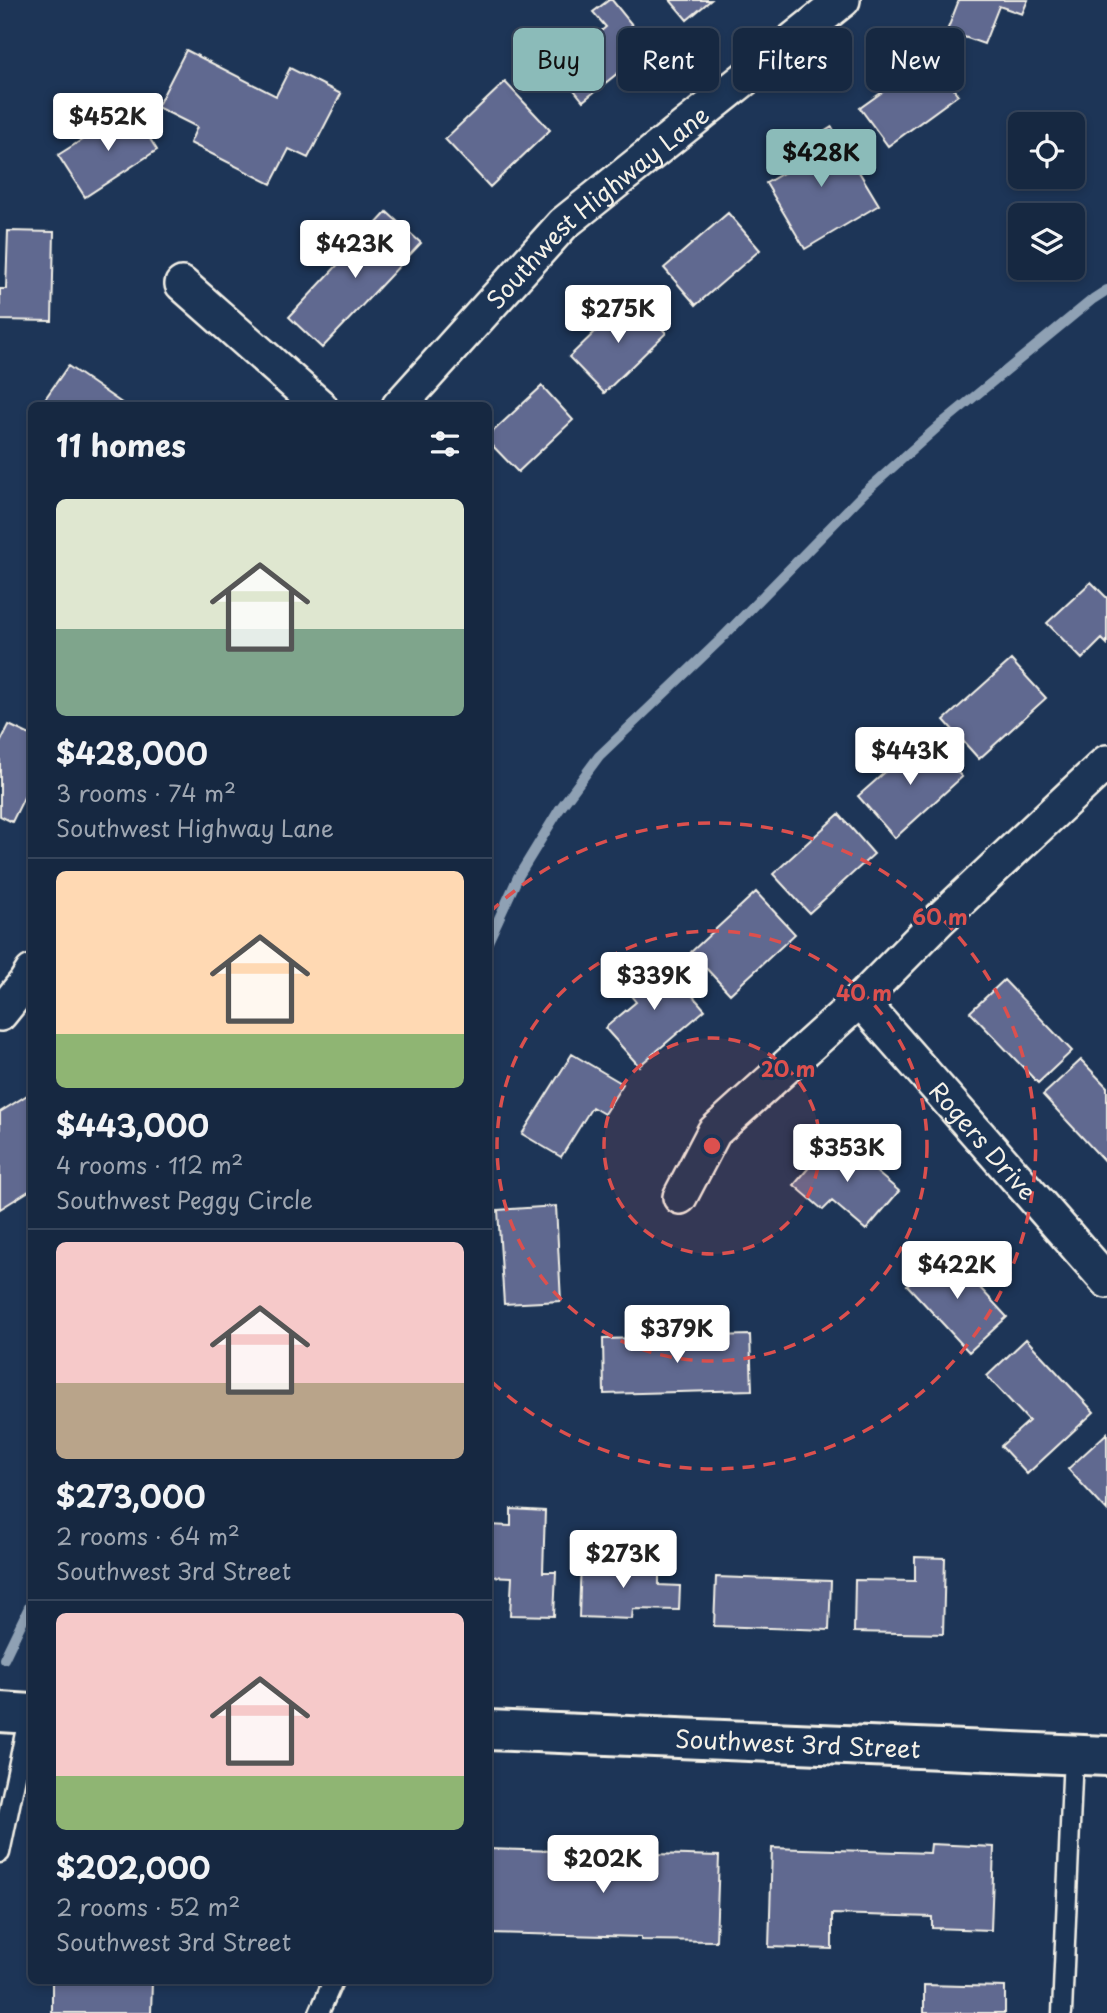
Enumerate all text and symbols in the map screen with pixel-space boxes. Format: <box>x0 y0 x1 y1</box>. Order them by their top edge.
chip: Buy <box>513 28 604 91</box>
chip: Rent <box>618 28 719 91</box>
chip: Filters <box>733 28 852 91</box>
chip: New <box>866 28 964 91</box>
pin: $452K <box>59 94 157 153</box>
street label: Southwest Highway Lane <box>477 96 716 316</box>
text: $452K <box>69 98 147 133</box>
map controls <box>1008 112 1085 280</box>
button: locate <box>1008 112 1085 189</box>
pin: $428K <box>772 130 870 189</box>
text: $428K <box>782 134 860 169</box>
button: layers <box>1008 203 1085 280</box>
pin: $423K <box>306 220 404 280</box>
text: $423K <box>316 225 394 260</box>
pin: $275K <box>569 286 667 345</box>
text: $275K <box>581 290 655 325</box>
text: 11 homes <box>56 422 186 467</box>
icon: filters <box>426 425 464 463</box>
icon: home <box>197 544 323 670</box>
pin: $443K <box>861 728 959 787</box>
text: $428,000 <box>56 730 208 775</box>
text: $443K <box>871 732 949 767</box>
text: 3 rooms · 74 m² <box>56 775 236 810</box>
text: Southwest Highway Lane <box>56 810 334 845</box>
text: 60 m <box>912 900 968 932</box>
icon: home <box>197 916 323 1042</box>
pin: $339K <box>605 953 703 1012</box>
text: $339K <box>617 957 691 992</box>
text: 40 m <box>836 976 892 1008</box>
text: 20 m <box>761 1052 815 1084</box>
street label: Rogers Drive <box>921 1073 1045 1208</box>
text: $443,000 <box>56 1102 209 1147</box>
pin: $353K <box>798 1124 896 1184</box>
text: $353K <box>809 1129 885 1164</box>
centre of rings <box>700 1134 724 1158</box>
text: 4 rooms · 112 m² <box>56 1147 243 1182</box>
text: Southwest Peggy Circle <box>56 1182 313 1217</box>
pin: $422K <box>908 1242 1006 1301</box>
text: $422K <box>918 1246 996 1281</box>
icon: home <box>197 1287 323 1413</box>
pin: $379K <box>628 1306 726 1365</box>
text: $379K <box>641 1310 713 1345</box>
text: $273,000 <box>56 1473 205 1518</box>
text: 2 rooms · 64 m² <box>56 1518 240 1553</box>
pin: $273K <box>574 1530 672 1590</box>
text: $273K <box>586 1535 660 1570</box>
text: Southwest 3rd Street <box>56 1553 291 1588</box>
icon: home <box>197 1658 323 1784</box>
street label: Southwest 3rd Street <box>674 1720 921 1766</box>
pin: $202K <box>554 1836 652 1895</box>
text: $202K <box>564 1840 642 1875</box>
text: $202,000 <box>56 1844 211 1889</box>
text: 2 rooms · 52 m² <box>56 1889 240 1924</box>
text: Southwest 3rd Street <box>56 1924 291 1959</box>

